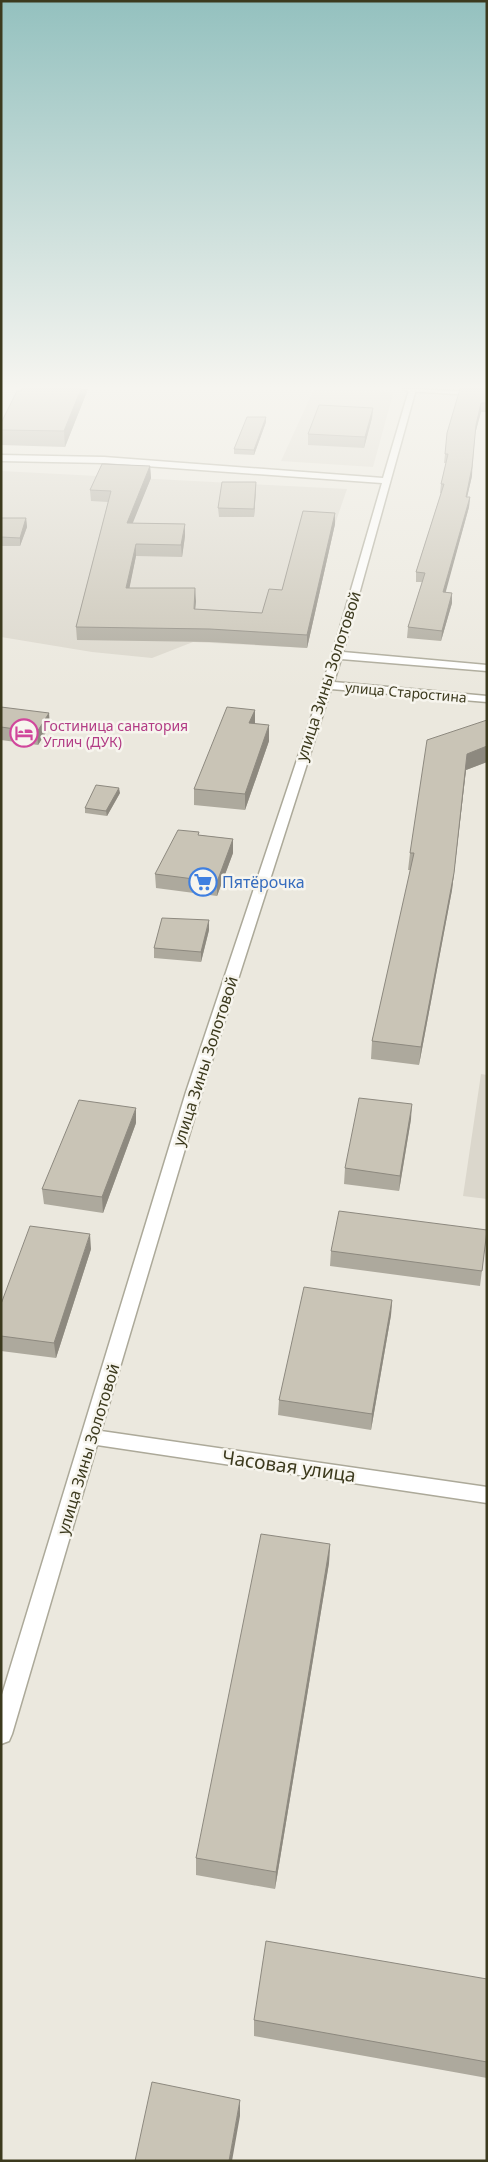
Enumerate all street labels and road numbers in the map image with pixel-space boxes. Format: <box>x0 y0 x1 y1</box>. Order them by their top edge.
street label: улица Зины Золотовой <box>290 588 366 764</box>
street label: улица Старостина <box>344 677 468 707</box>
street label: улица Зины Золотовой <box>167 973 243 1149</box>
street label: улица Зины Золотовой <box>52 1361 124 1537</box>
street label: Часовая улица <box>220 1444 358 1488</box>

